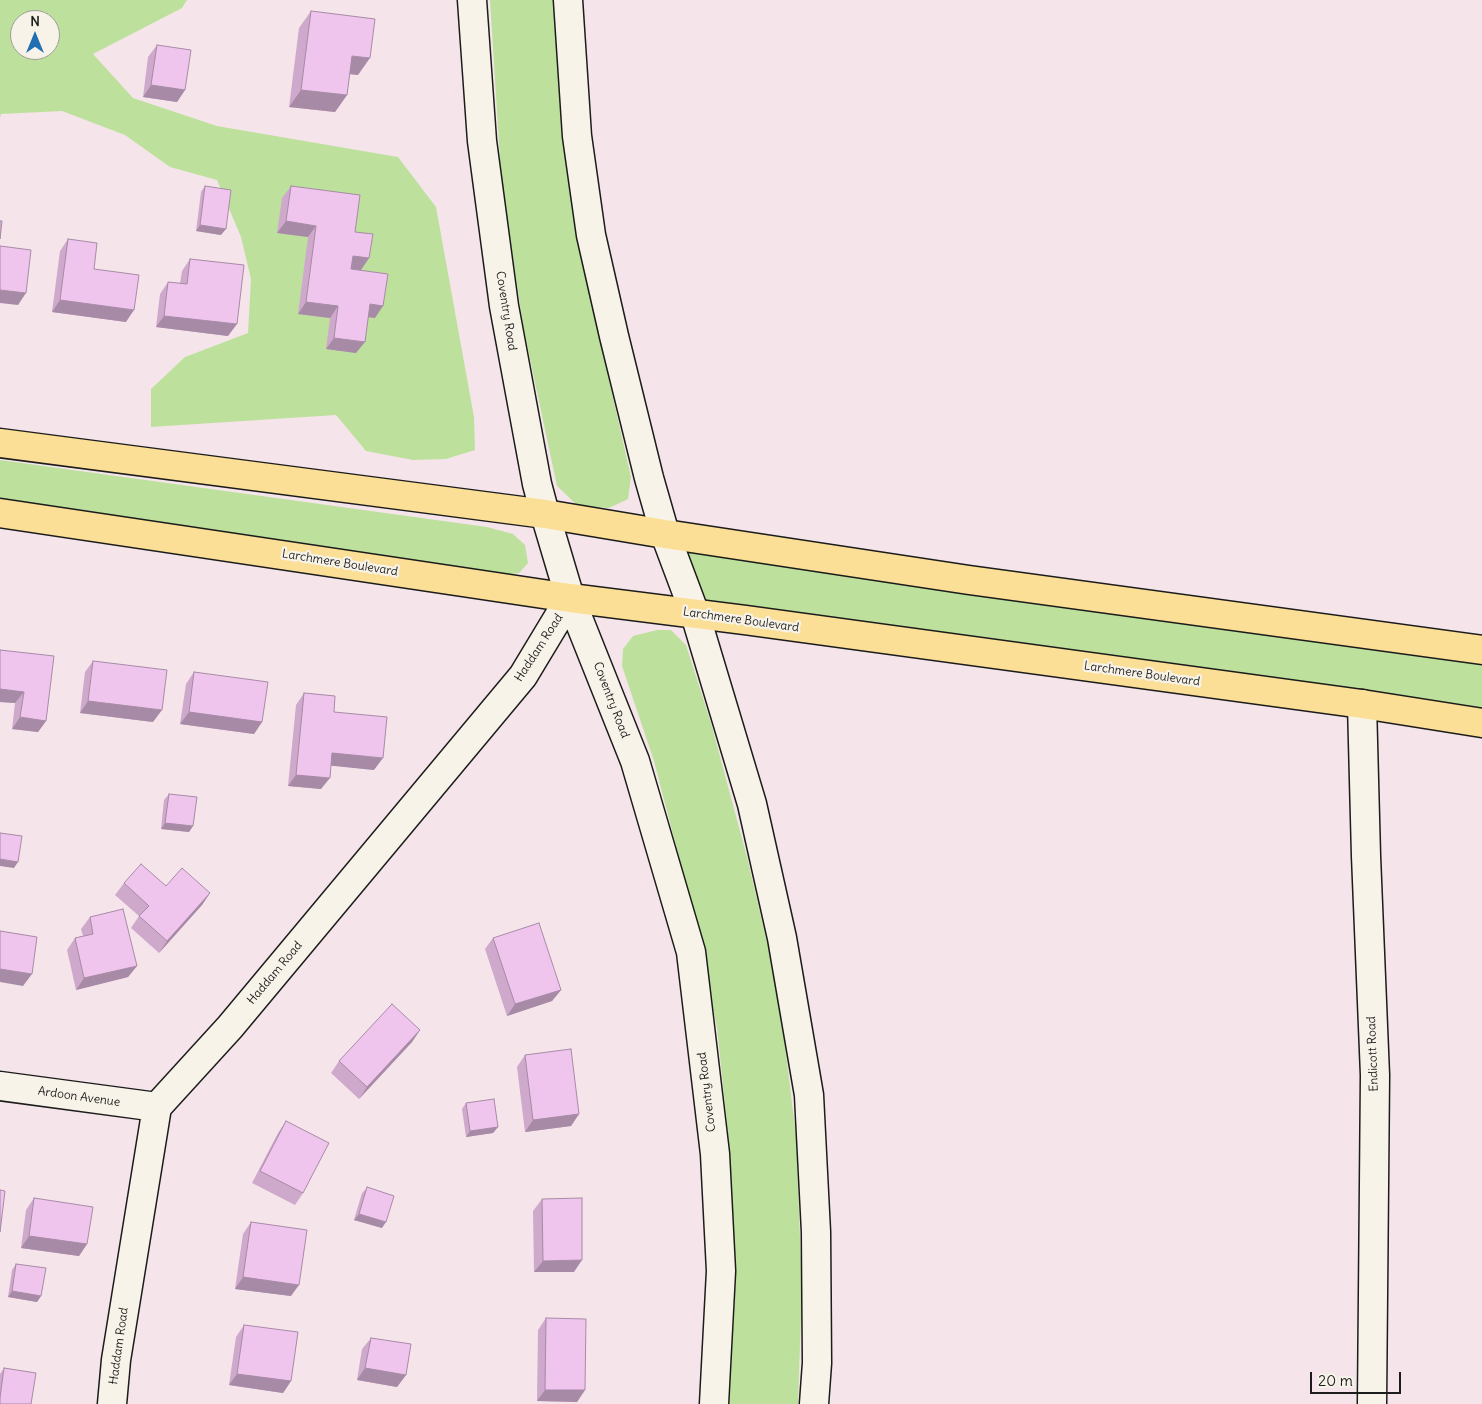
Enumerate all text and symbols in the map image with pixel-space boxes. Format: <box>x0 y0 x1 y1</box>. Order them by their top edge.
north arrow <box>10 10 60 60</box>
text: N <box>30 12 40 30</box>
street label: Coventry Road <box>493 270 519 352</box>
street label: Larchmere Boulevard <box>281 547 399 579</box>
street label: Larchmere Boulevard <box>682 605 800 635</box>
street label: Haddam Road <box>512 611 566 685</box>
street label: Larchmere Boulevard <box>1083 659 1201 689</box>
street label: Coventry Road <box>590 660 632 740</box>
street label: Haddam Road <box>244 939 306 1007</box>
street label: Endicott Road <box>1364 1016 1382 1092</box>
street label: Coventry Road <box>695 1051 719 1133</box>
street label: Ardoon Avenue <box>37 1084 121 1110</box>
street label: Haddam Road <box>106 1306 132 1386</box>
scale bar <box>1312 1362 1403 1394</box>
text: 20 m <box>1318 1371 1353 1390</box>

